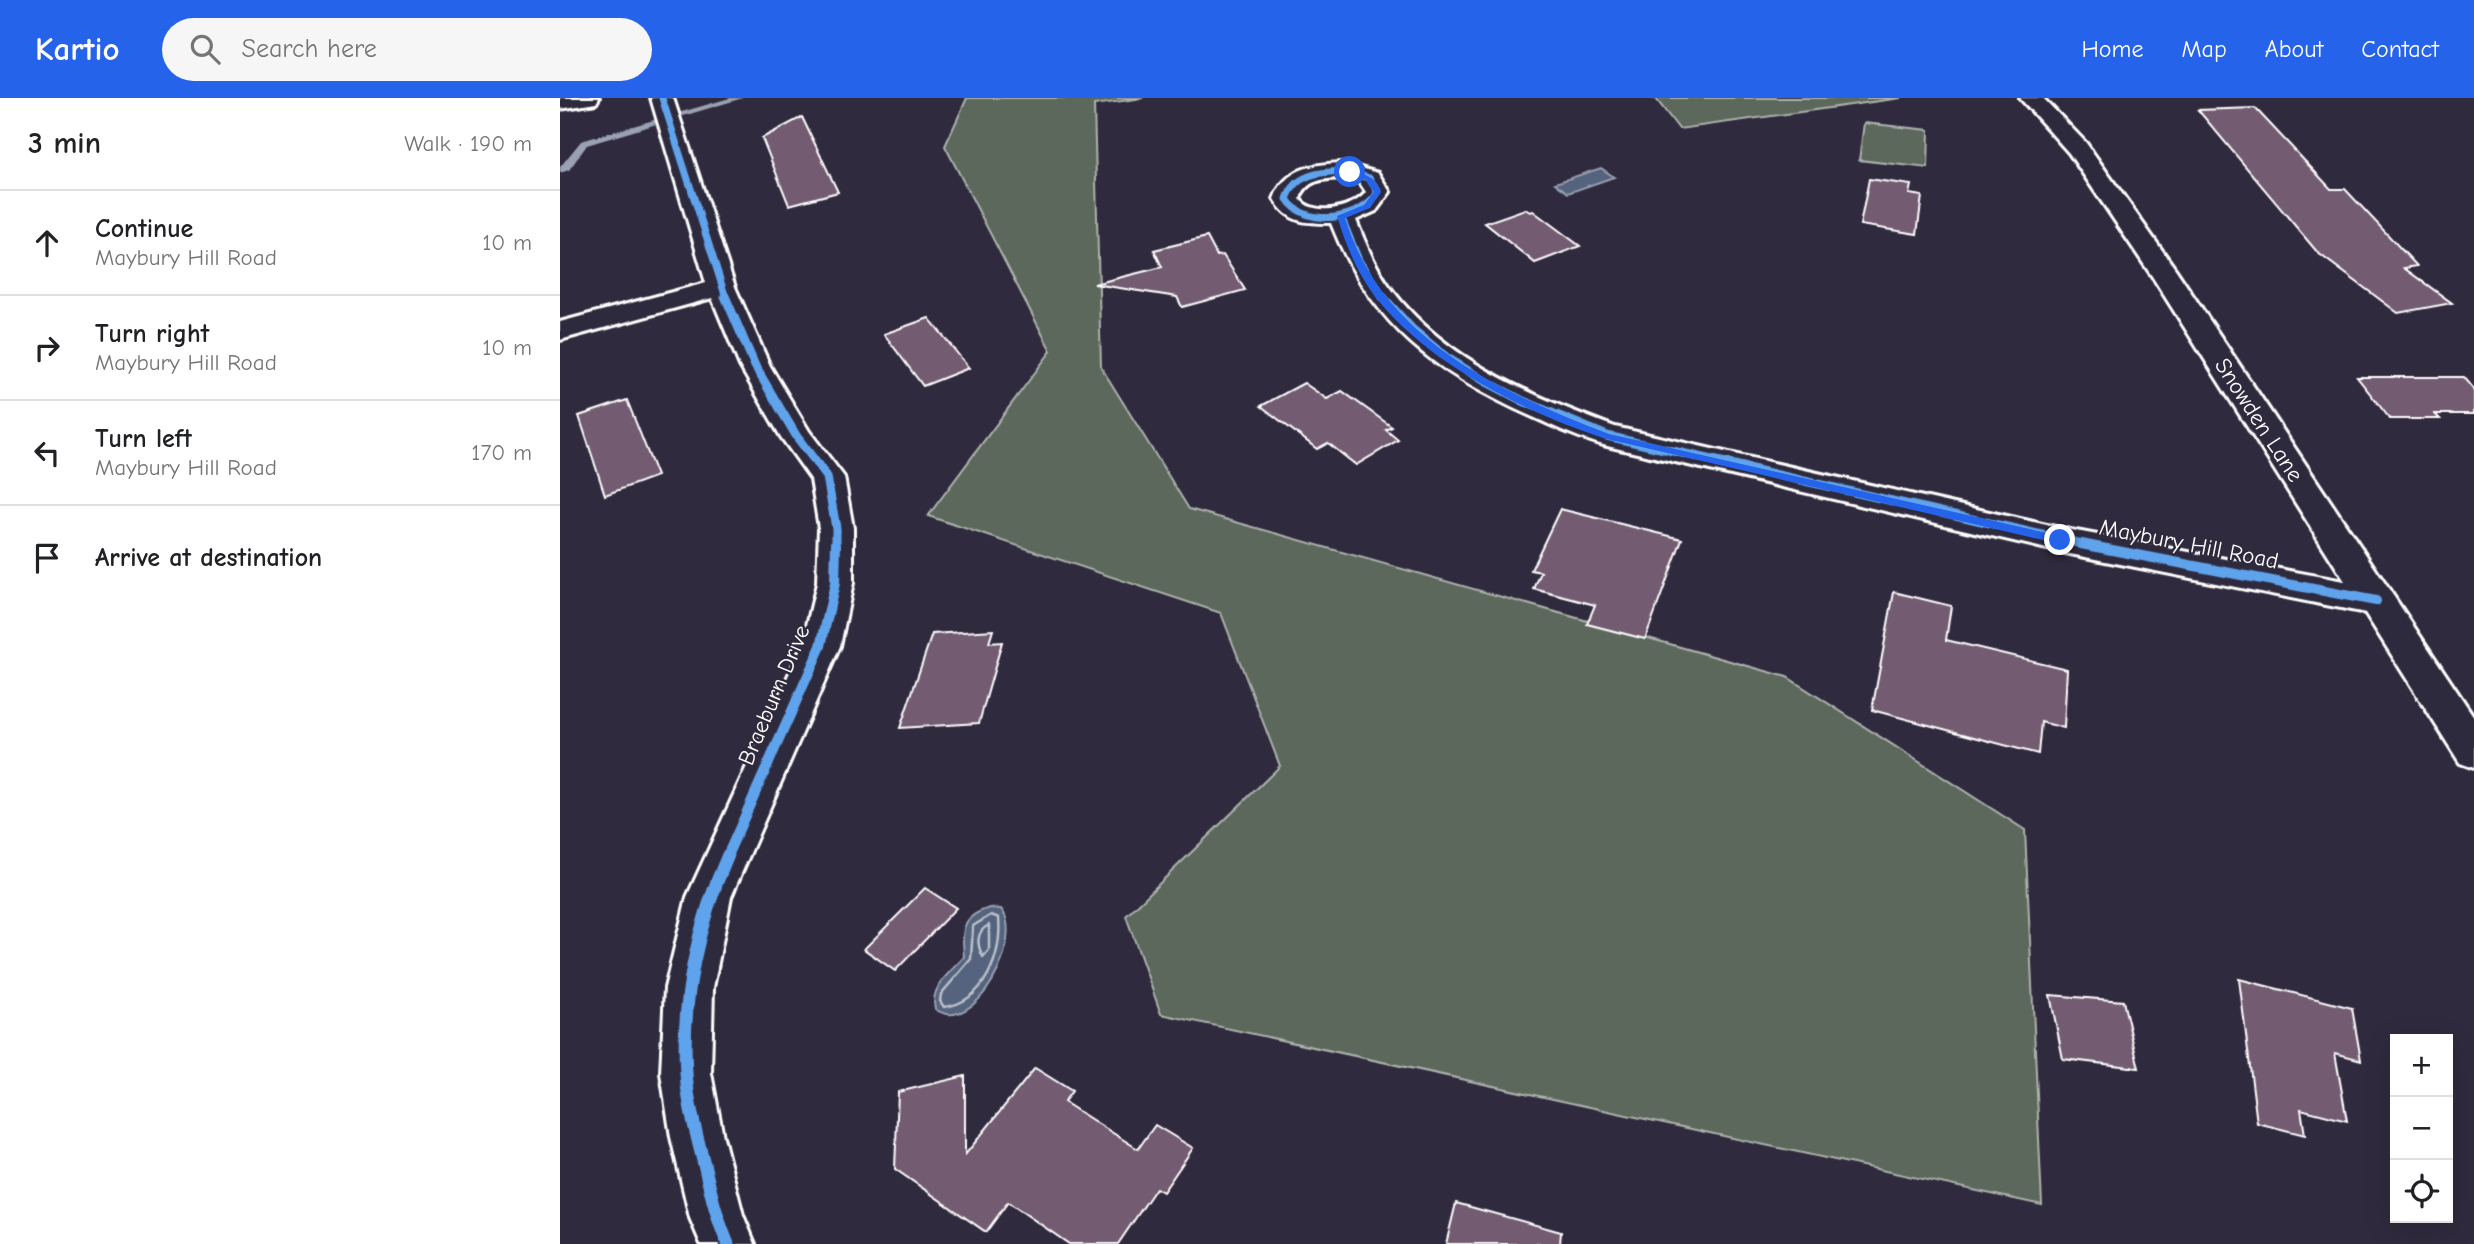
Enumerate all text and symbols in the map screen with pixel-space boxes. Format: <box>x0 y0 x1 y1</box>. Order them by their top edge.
search box <box>162 18 652 81</box>
text: Kartio <box>35 30 120 68</box>
icon: search <box>186 30 224 68</box>
text: Search here <box>242 34 377 64</box>
text: Home <box>2082 35 2143 63</box>
text: Map <box>2181 35 2227 63</box>
text: About <box>2265 35 2323 63</box>
text: Contact <box>2361 35 2439 63</box>
text: 3 min <box>28 126 101 161</box>
text: Walk · 190 m <box>404 130 532 157</box>
route start <box>1334 156 1365 187</box>
text: Continue <box>95 214 193 244</box>
icon: ahead <box>28 224 66 262</box>
text: 10 m <box>482 229 532 256</box>
text: Maybury Hill Road <box>95 244 277 271</box>
text: Turn right <box>95 319 209 349</box>
icon: right <box>28 329 66 367</box>
text: 10 m <box>482 334 532 361</box>
text: Maybury Hill Road <box>95 349 277 376</box>
street label: Snowden Lane <box>2209 353 2309 487</box>
text: Turn left <box>95 424 192 454</box>
icon: left <box>28 434 66 472</box>
text: 170 m <box>471 439 532 466</box>
text: Maybury Hill Road <box>95 454 277 481</box>
street label: Maybury Hill Road <box>2097 513 2281 575</box>
route end <box>2044 524 2075 555</box>
icon: arrive <box>28 539 66 577</box>
text: Arrive at destination <box>95 543 322 573</box>
street label: Braeburn Drive <box>732 621 816 769</box>
map controls <box>2390 1034 2453 1223</box>
button: + <box>2390 1034 2453 1097</box>
button: − <box>2390 1097 2453 1160</box>
button: locate <box>2390 1160 2453 1223</box>

